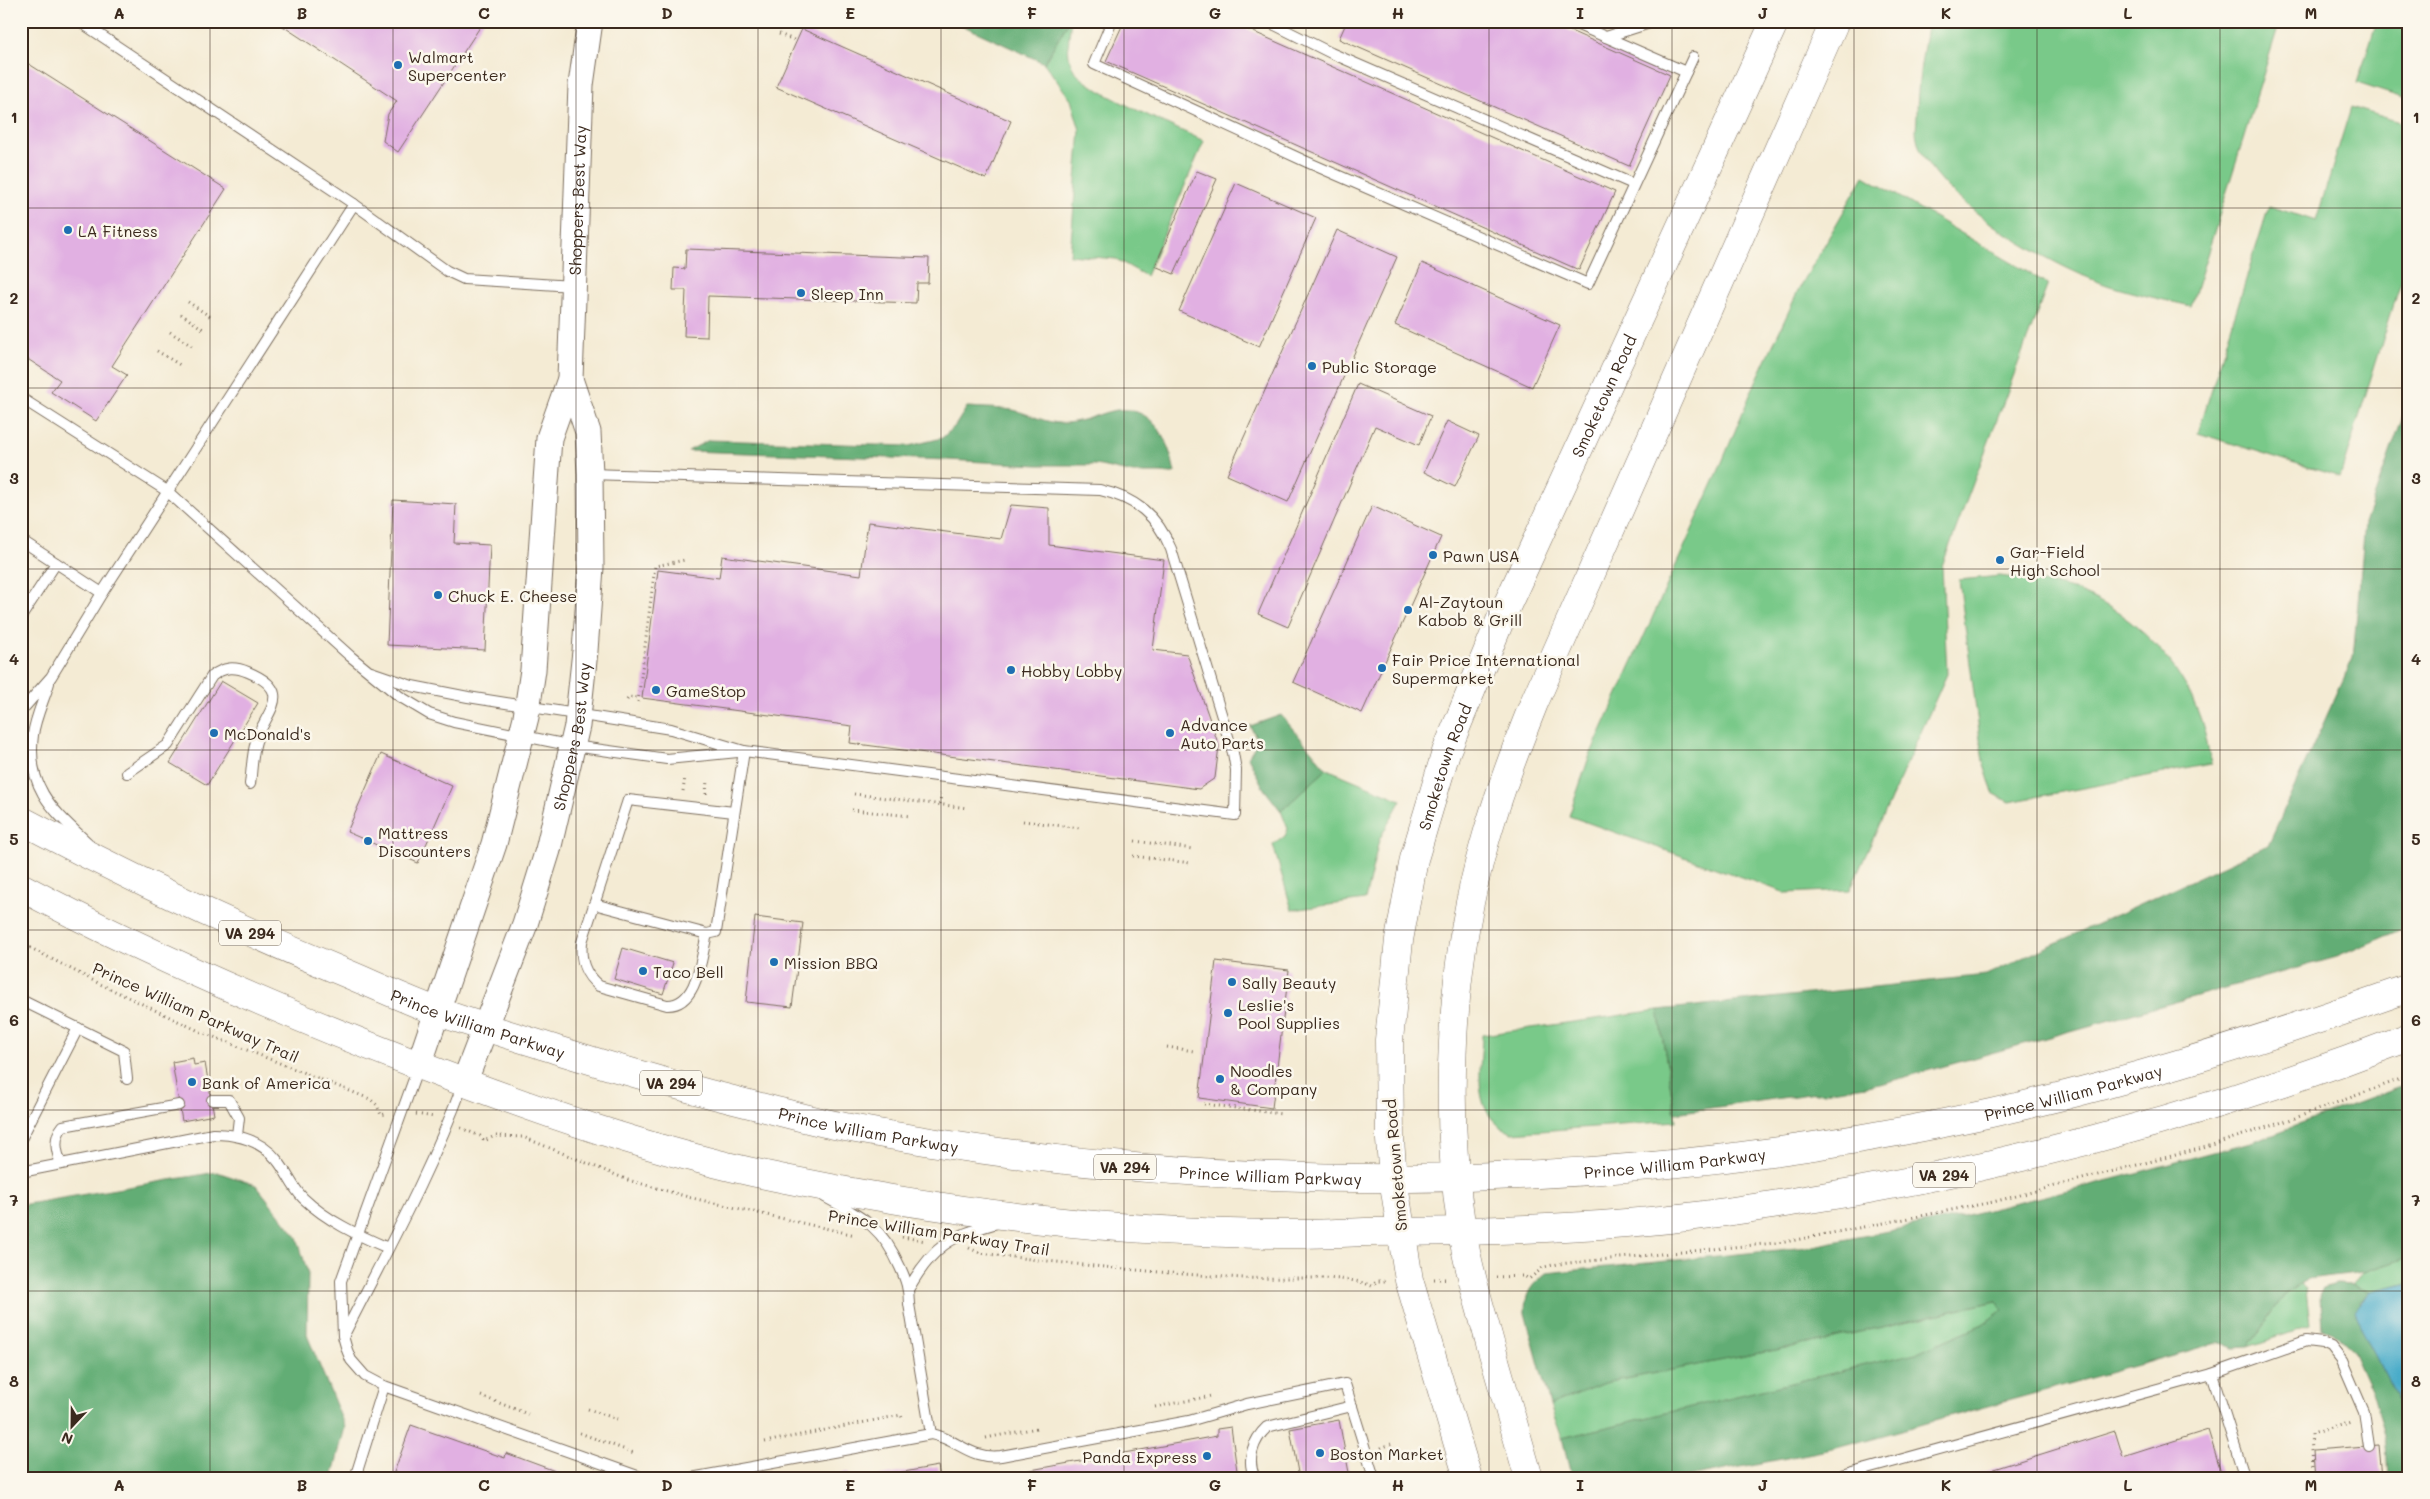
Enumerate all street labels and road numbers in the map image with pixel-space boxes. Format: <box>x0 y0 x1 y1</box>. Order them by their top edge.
street label: Shoppers Best Way <box>563 125 590 276</box>
street label: Smoketown Road <box>1566 331 1640 460</box>
street label: Shoppers Best Way <box>547 661 594 812</box>
street label: Smoketown Road <box>1413 700 1475 832</box>
road number: VA 294 <box>219 920 281 946</box>
street label: Prince William Parkway Trail <box>90 957 302 1067</box>
street label: Prince William Parkway <box>388 983 568 1062</box>
street label: Prince William Parkway <box>1982 1059 2164 1125</box>
road number: VA 294 <box>640 1070 702 1096</box>
street label: Smoketown Road <box>1379 1098 1411 1232</box>
street label: Prince William Parkway <box>776 1101 960 1157</box>
street label: Prince William Parkway <box>1583 1142 1767 1182</box>
road number: VA 294 <box>1094 1154 1156 1180</box>
street label: Prince William Parkway <box>1178 1160 1362 1189</box>
road number: VA 294 <box>1913 1162 1975 1188</box>
street label: Prince William Parkway Trail <box>827 1204 1051 1260</box>

